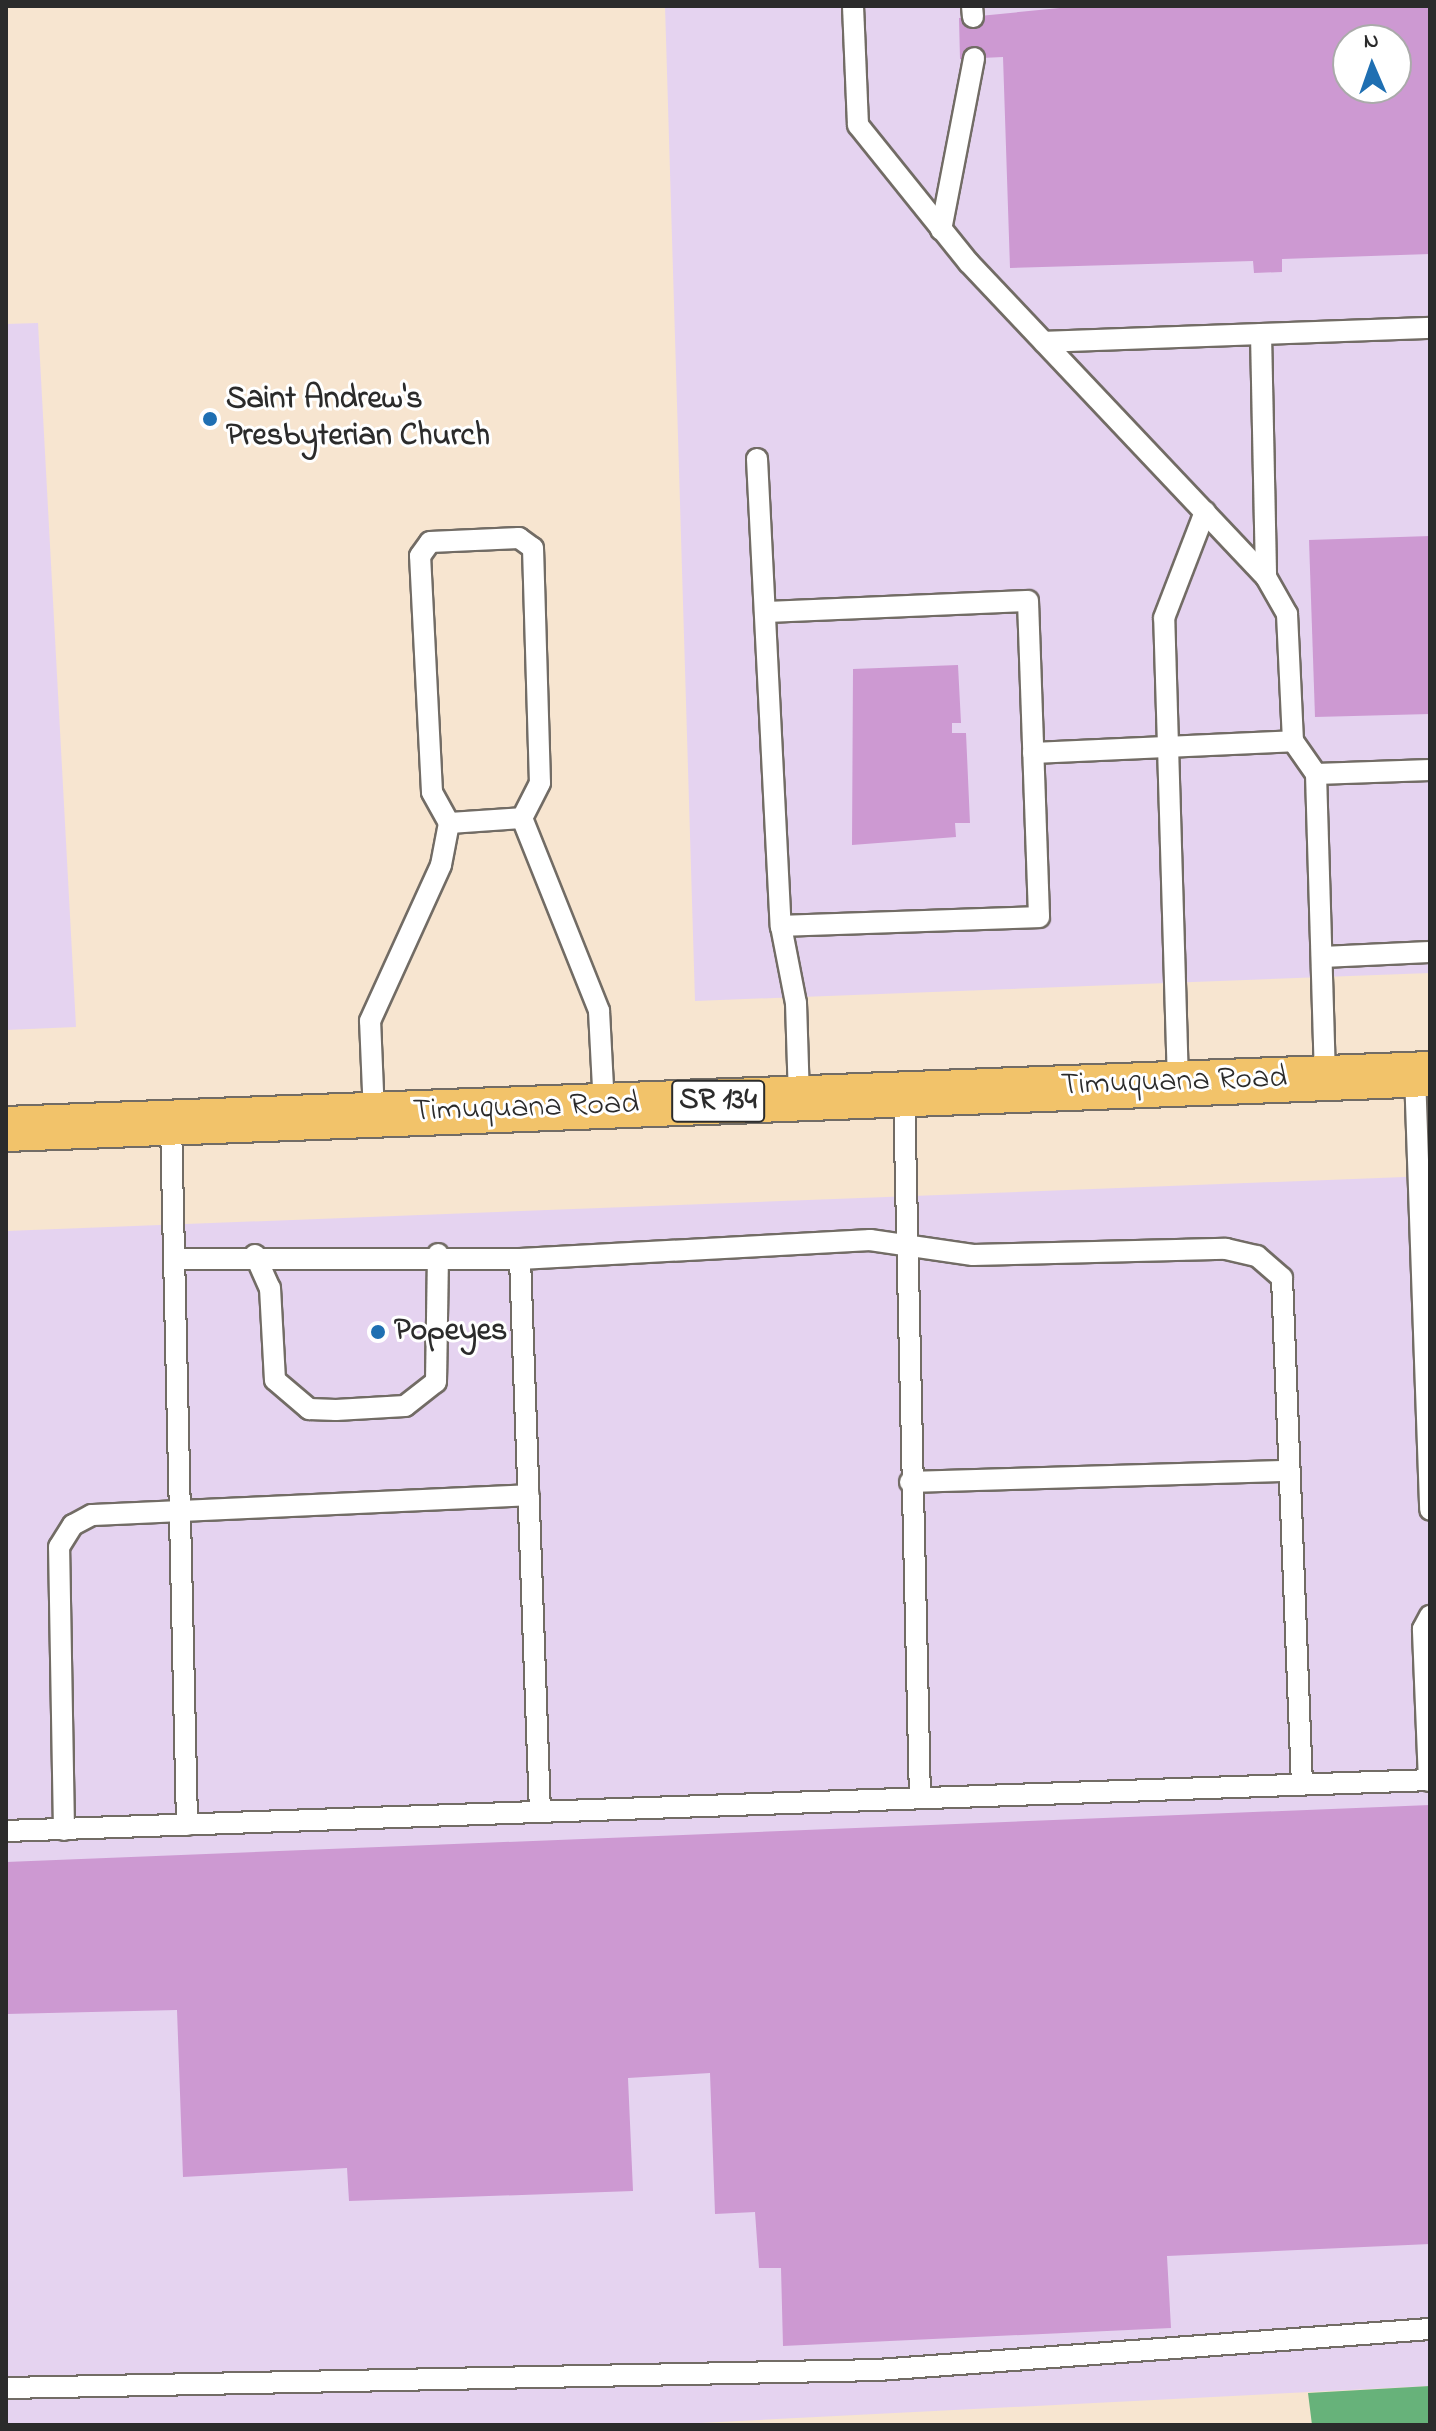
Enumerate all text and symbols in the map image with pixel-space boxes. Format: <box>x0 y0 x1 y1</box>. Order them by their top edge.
north arrow <box>1332 24 1412 104</box>
text: N <box>1363 26 1379 58</box>
place label: Saint Andrew's Presbyterian Church <box>226 382 490 457</box>
marker: Saint Andrew's Presbyterian Church <box>201 410 219 428</box>
street label: Timuquana Road <box>1060 1060 1288 1106</box>
road number: SR 134 <box>670 1075 766 1127</box>
street label: Timuquana Road <box>412 1086 640 1132</box>
place label: Popeyes <box>394 1313 507 1351</box>
marker: Popeyes <box>369 1323 387 1341</box>

